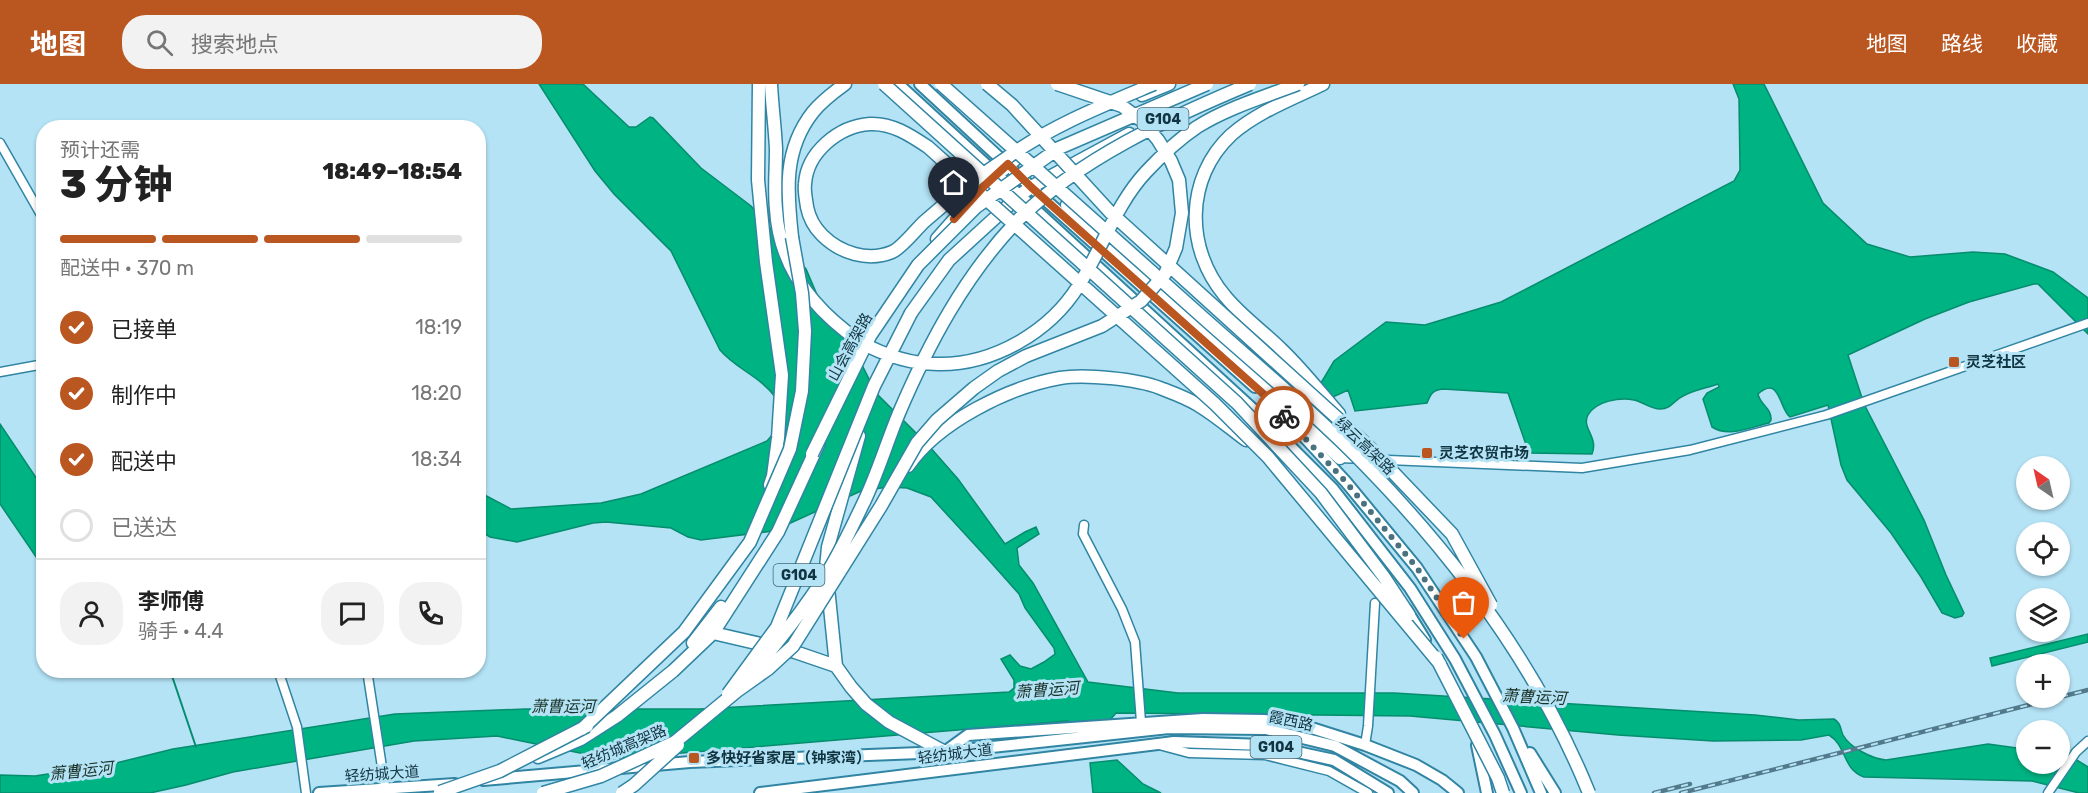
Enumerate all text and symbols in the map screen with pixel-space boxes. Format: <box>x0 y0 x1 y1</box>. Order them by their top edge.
search box <box>122 15 542 69</box>
icon: search <box>143 26 176 59</box>
text: 地图 <box>30 28 86 61</box>
text: 搜索地点 <box>191 31 279 58</box>
text: 地图 <box>1866 31 1908 56</box>
text: 路线 <box>1941 31 1983 56</box>
text: 收藏 <box>2016 31 2058 56</box>
road number: G104 <box>1138 108 1188 130</box>
text: 预计还需 <box>60 138 140 162</box>
pin <box>928 157 979 219</box>
text: 18:49–18:54 <box>323 158 462 185</box>
text: 3 分钟 <box>60 162 172 208</box>
icon: home <box>937 166 970 199</box>
text: 配送中 · 370 m <box>60 256 194 280</box>
street label: 山会高架路 <box>824 310 876 384</box>
icon: check <box>60 311 93 344</box>
text: 18:19 <box>415 315 462 339</box>
text: 已接单 <box>111 316 177 343</box>
place label: 灵芝社区 <box>1966 353 2026 371</box>
marker: 灵芝社区 <box>1947 355 1961 369</box>
icon: check <box>60 377 93 410</box>
text: 18:20 <box>411 381 462 405</box>
text: 制作中 <box>111 382 177 409</box>
courier <box>1254 386 1314 446</box>
icon: bike <box>1268 400 1301 433</box>
street label: 绿云高架路 <box>1332 413 1398 479</box>
icon: check <box>60 443 93 476</box>
place label: 灵芝农贸市场 <box>1439 444 1529 462</box>
marker: 灵芝农贸市场 <box>1420 446 1434 460</box>
text: 18:34 <box>411 447 462 471</box>
text: 配送中 <box>111 448 177 475</box>
north arrow <box>2016 456 2070 510</box>
map controls <box>2016 456 2070 774</box>
text: 已送达 <box>111 514 177 541</box>
button: locate <box>2016 522 2070 576</box>
road number: G104 <box>774 564 824 586</box>
pin <box>1438 577 1489 639</box>
button: person <box>60 582 123 645</box>
button: chat <box>321 582 384 645</box>
button: phone <box>399 582 462 645</box>
icon: bag <box>1447 586 1480 619</box>
text: 李师傅 <box>138 588 204 615</box>
button: layers <box>2016 588 2070 642</box>
text: 骑手 · 4.4 <box>138 619 224 643</box>
button: + <box>2016 654 2070 708</box>
water label: 萧曹运河 <box>1014 678 1083 702</box>
water label: 萧曹运河 <box>1502 686 1569 708</box>
water label: 萧曹运河 <box>531 697 598 716</box>
street label: 霞西路 <box>1267 708 1315 734</box>
button: − <box>2016 720 2070 774</box>
street label: 轻纺城高架路 <box>579 721 669 773</box>
road number: G104 <box>1250 736 1302 758</box>
street label: 轻纺城大道 <box>917 740 993 768</box>
place label: 多快好省家居（钟家湾） <box>706 749 871 767</box>
marker: 多快好省家居（钟家湾） <box>687 751 701 765</box>
water label: 萧曹运河 <box>48 758 117 784</box>
street label: 轻纺城大道 <box>344 762 420 786</box>

